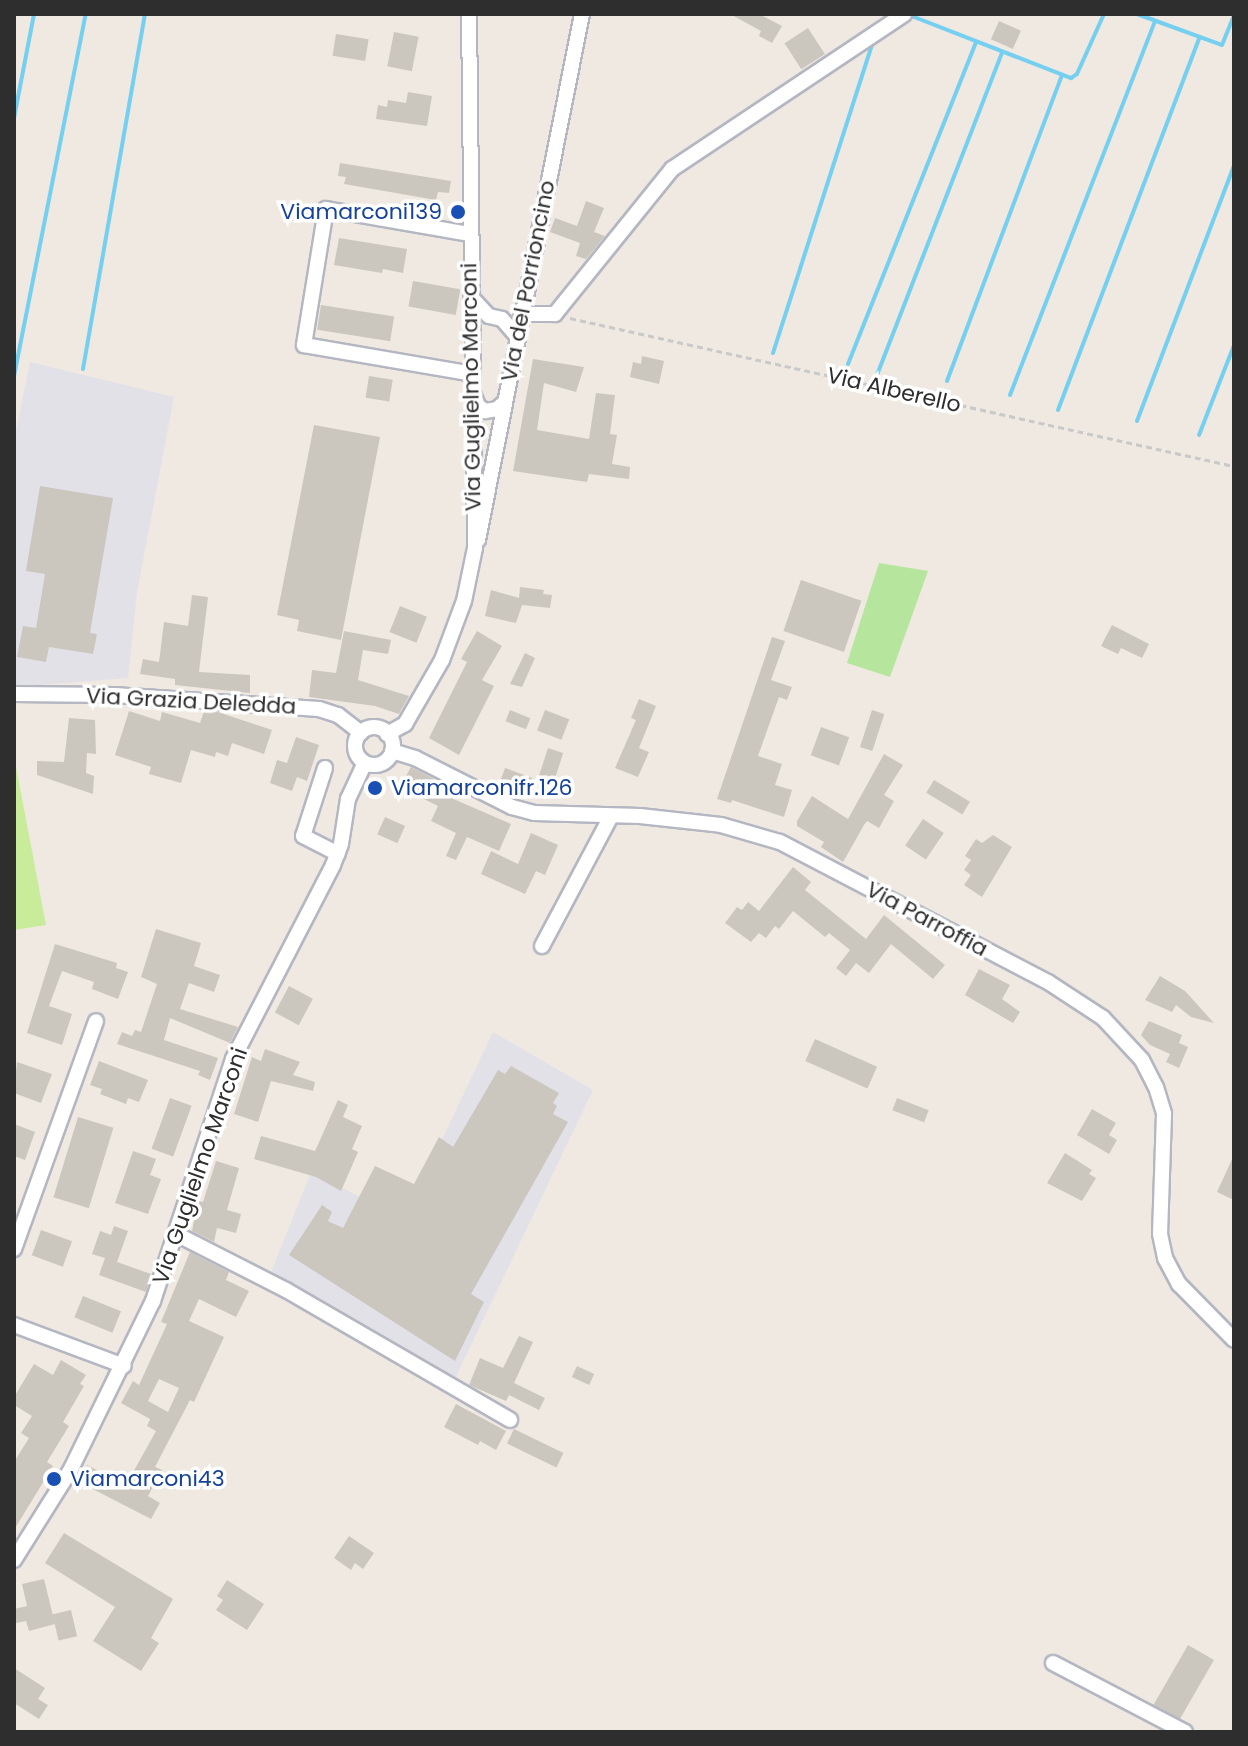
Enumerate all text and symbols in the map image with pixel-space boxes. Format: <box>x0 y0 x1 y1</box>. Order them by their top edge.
street label: Via del Porrioncino <box>496 178 560 384</box>
place label: Viamarconi139 <box>280 199 442 225</box>
marker: Viamarconi139 <box>449 203 467 221</box>
street label: Via Guglielmo Marconi <box>456 263 486 511</box>
street label: Via Alberello <box>825 362 963 418</box>
street label: Via Grazia Deledda <box>85 682 297 720</box>
place label: Viamarconifr.126 <box>391 775 573 801</box>
marker: Viamarconifr.126 <box>366 779 384 797</box>
street label: Via Parroffia <box>862 876 992 962</box>
street label: Via Guglielmo Marconi <box>147 1044 253 1288</box>
place label: Viamarconi43 <box>70 1466 225 1492</box>
marker: Viamarconi43 <box>45 1470 63 1488</box>

